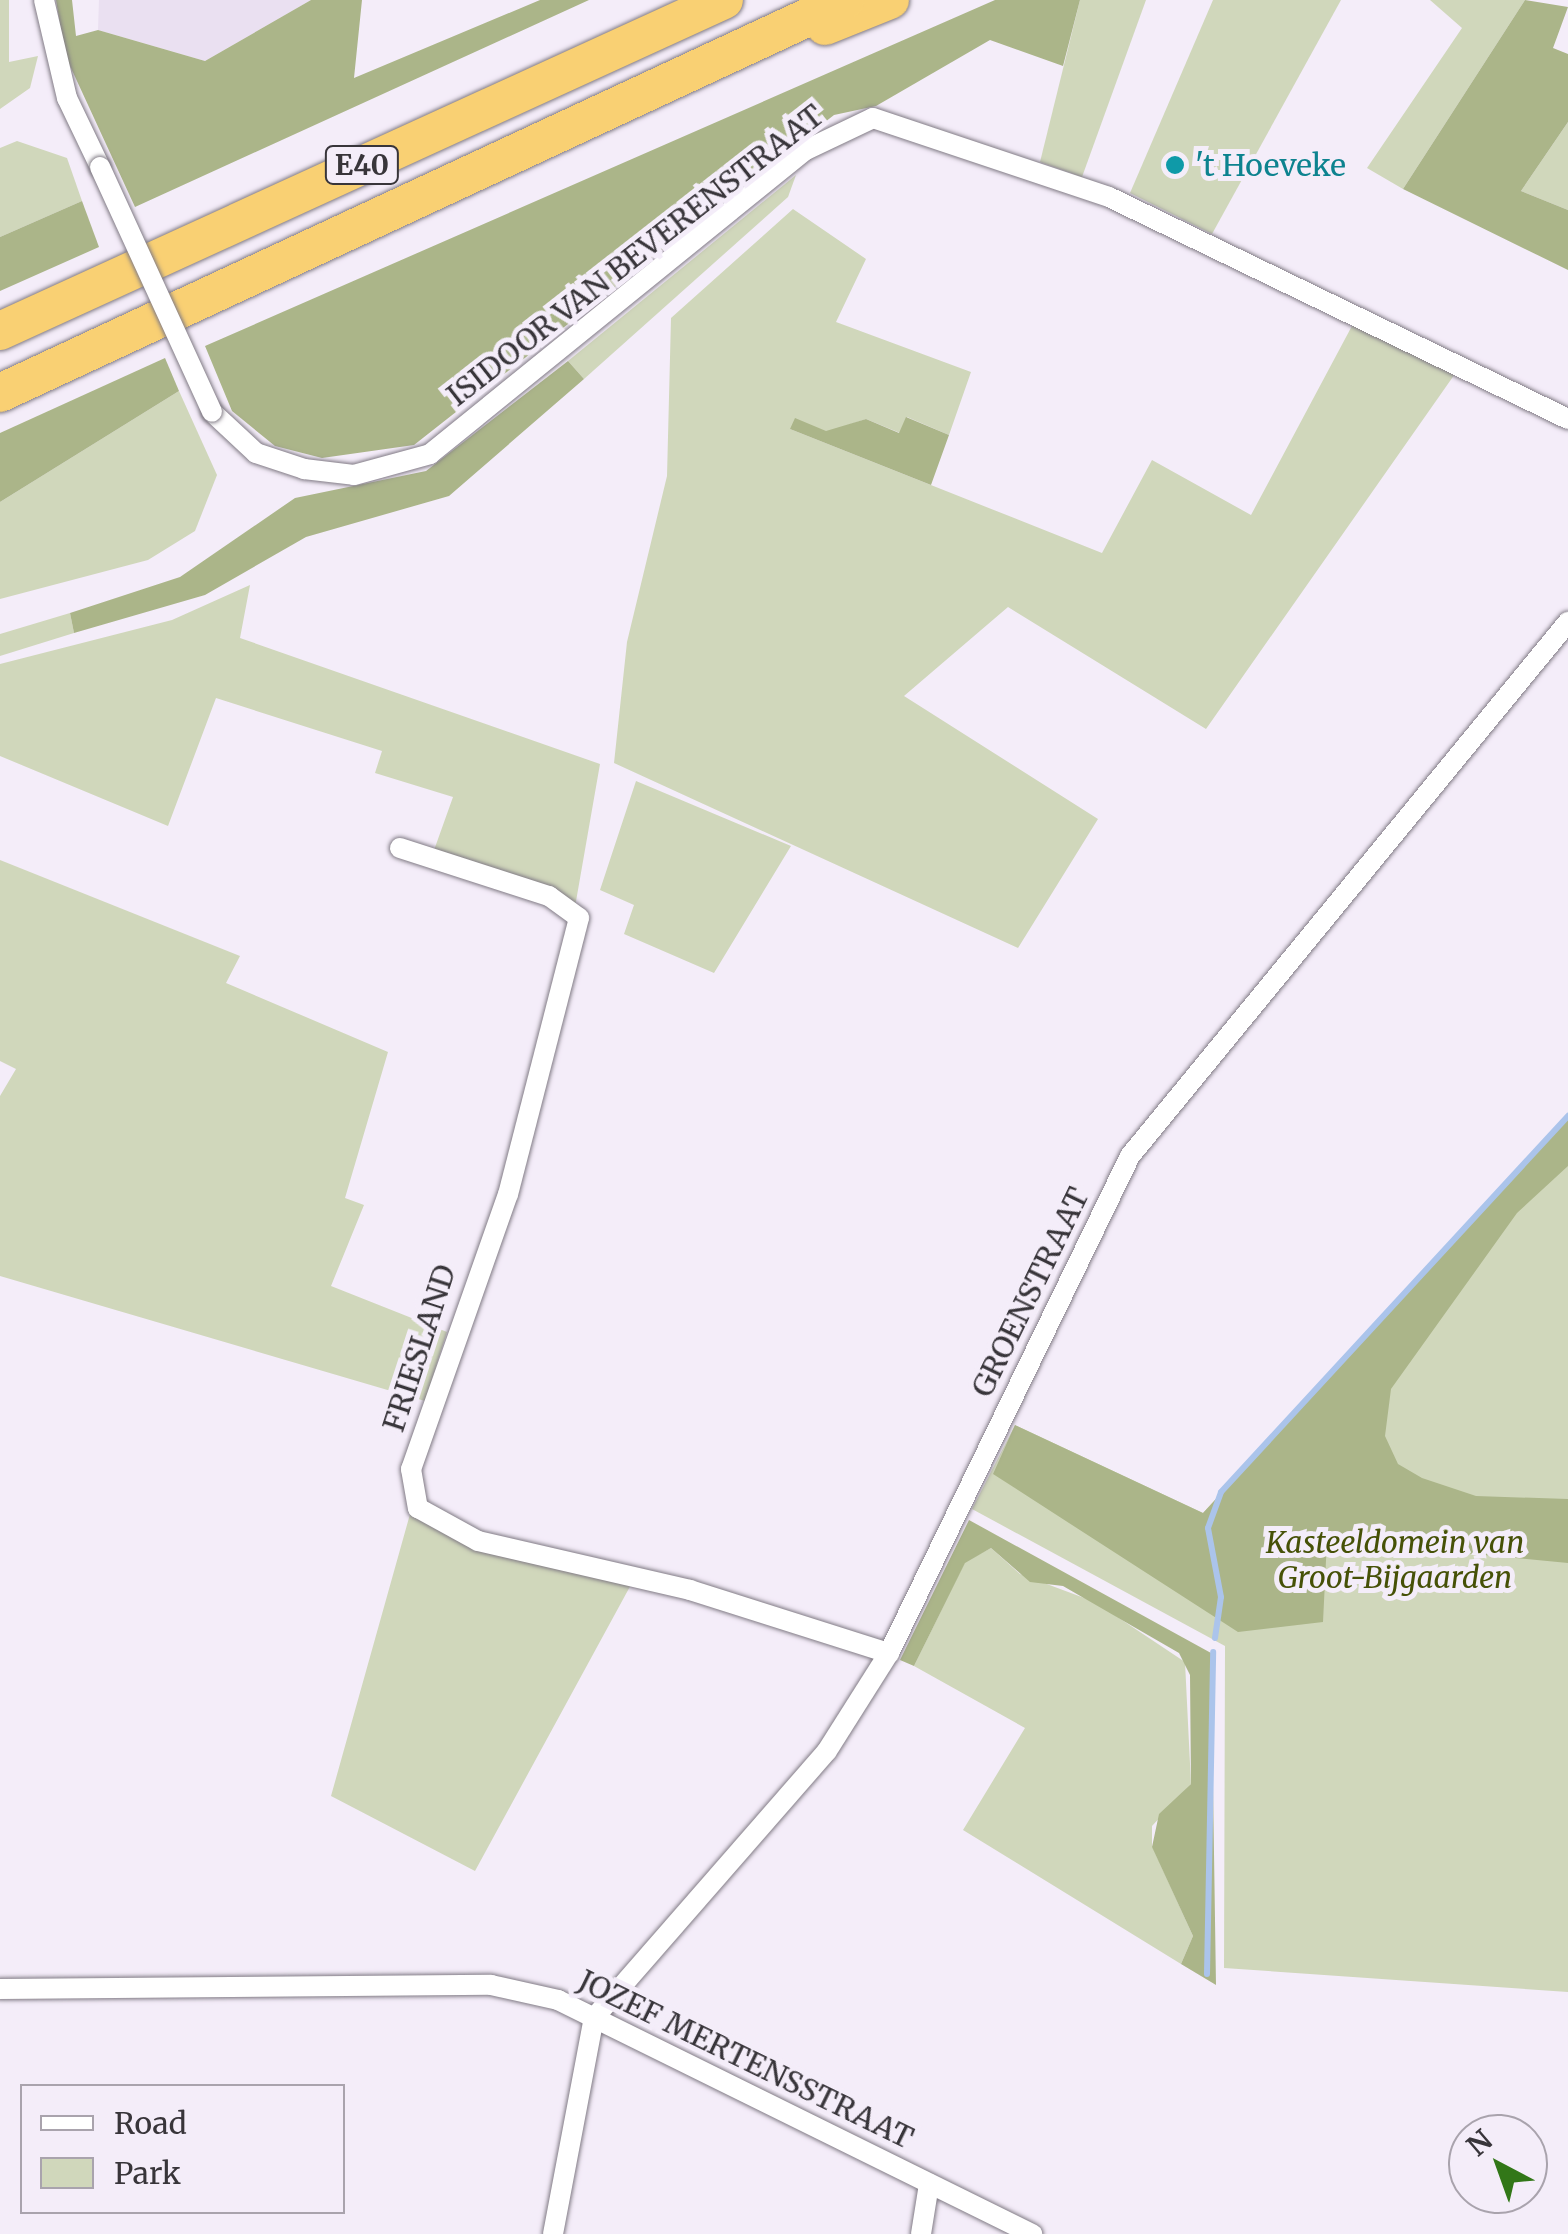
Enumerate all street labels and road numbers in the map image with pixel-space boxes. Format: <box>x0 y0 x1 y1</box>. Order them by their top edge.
street label: ISIDOOR VAN BEVERENSTRAAT <box>440 97 830 413</box>
road number: E40 <box>324 142 400 188</box>
street label: GROENSTRAAT <box>964 1182 1096 1402</box>
street label: FRIESLAND <box>375 1260 463 1436</box>
street label: JOZEF MERTENSSTRAAT <box>573 1962 919 2156</box>

